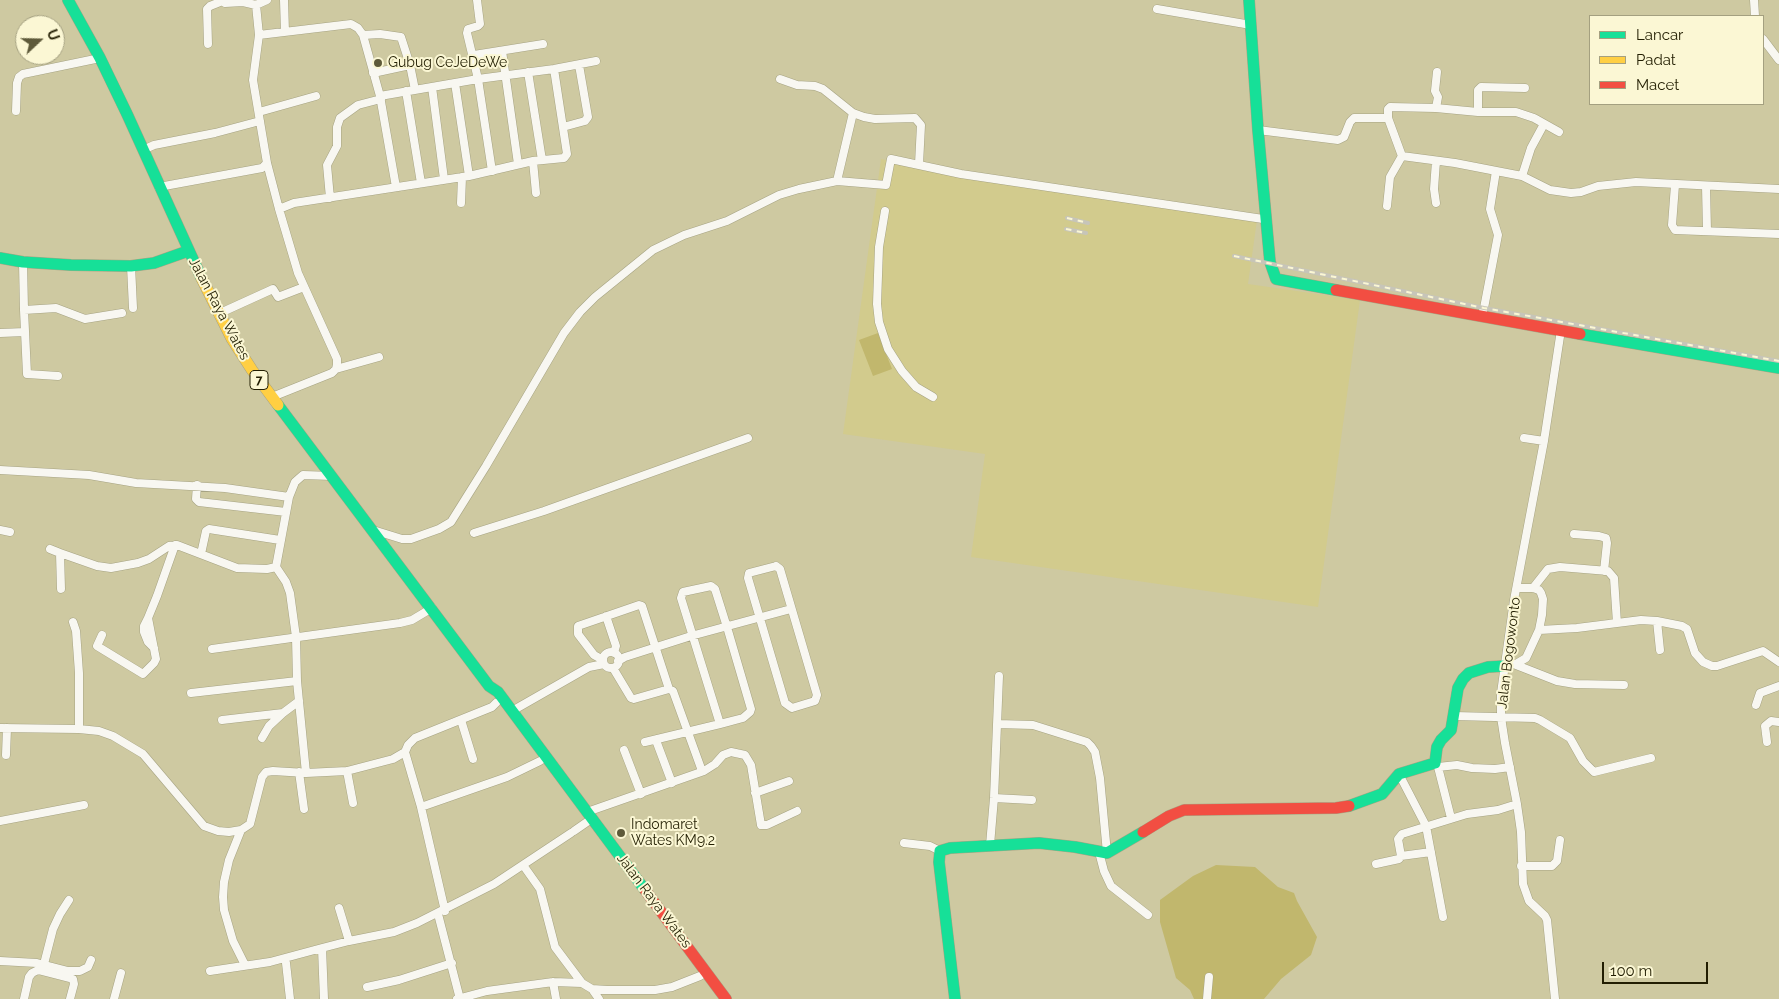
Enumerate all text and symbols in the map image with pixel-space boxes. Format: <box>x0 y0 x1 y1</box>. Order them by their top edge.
north arrow <box>15 15 65 65</box>
legend <box>1589 15 1764 105</box>
text: Lancar <box>1636 26 1683 44</box>
text: U <box>44 27 62 43</box>
text: Padat <box>1636 51 1676 69</box>
place label: Gubug CeJeDeWe <box>388 55 507 71</box>
marker: Gubug CeJeDeWe <box>372 57 384 69</box>
text: Macet <box>1636 76 1679 94</box>
street label: Jalan Raya Wates <box>185 255 253 363</box>
road number: 7 <box>250 370 268 390</box>
street label: Jalan Bogowonto <box>1494 596 1524 710</box>
place label: Indomaret Wates KM9.2 <box>631 817 715 850</box>
marker: Indomaret Wates KM9.2 <box>615 827 627 839</box>
street label: Jalan Raya Wates <box>613 851 695 951</box>
scale bar <box>1604 952 1710 984</box>
text: 100 m <box>1610 962 1652 980</box>

